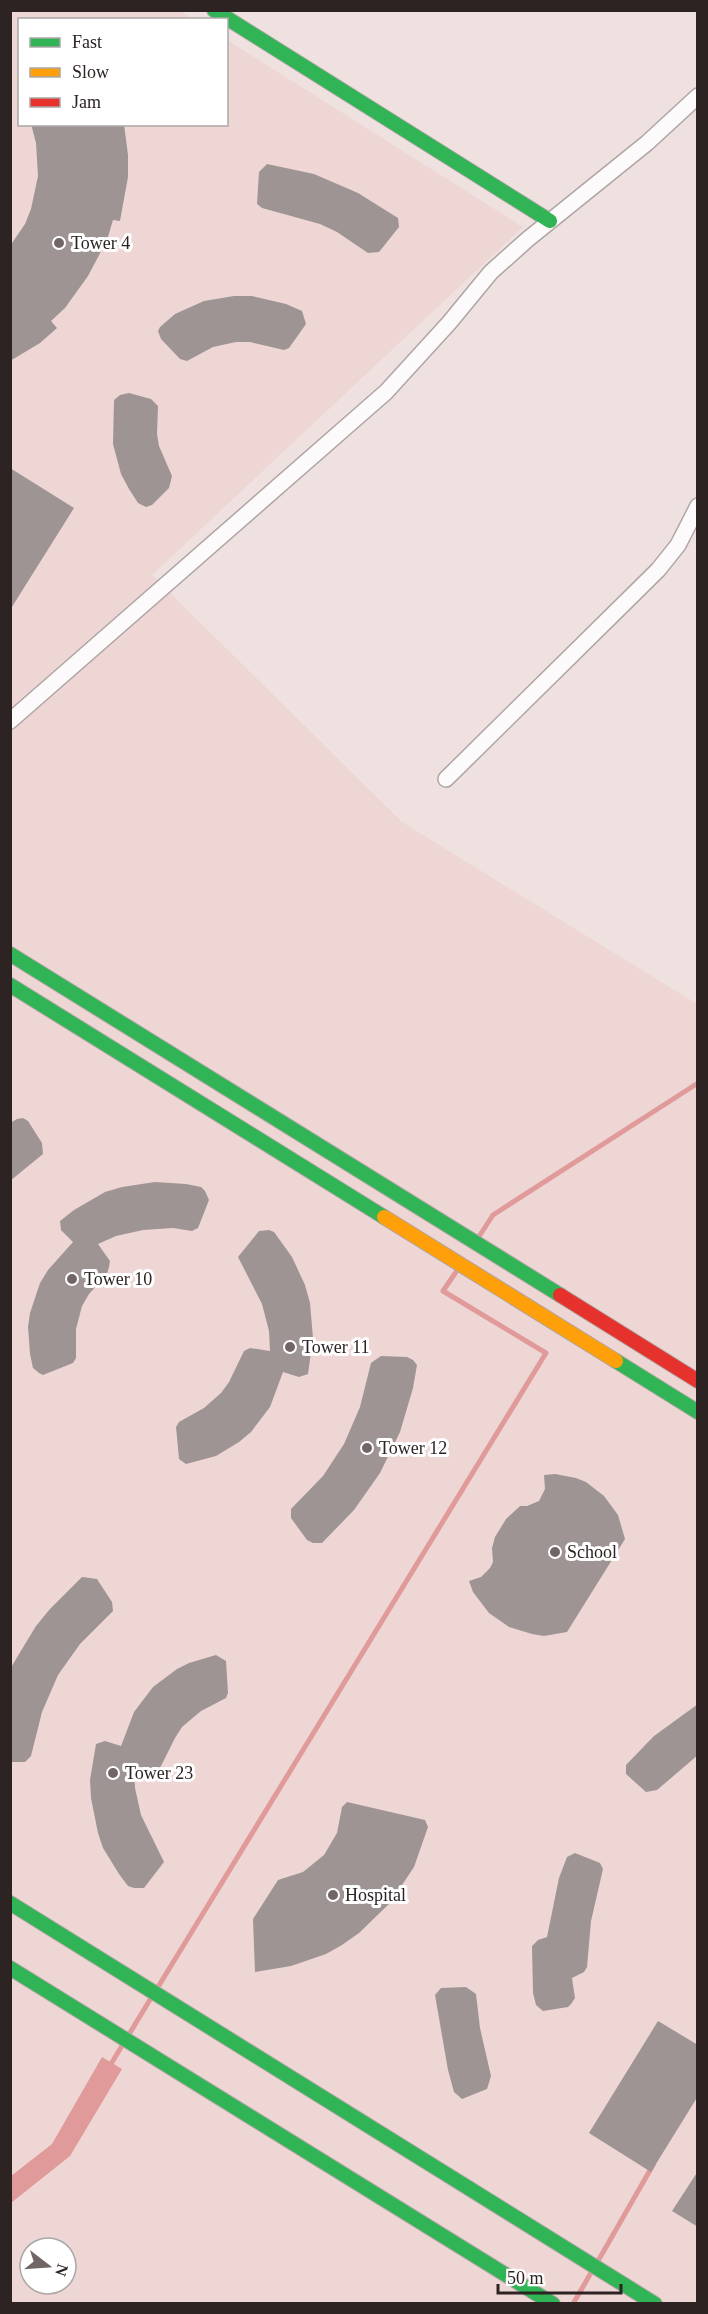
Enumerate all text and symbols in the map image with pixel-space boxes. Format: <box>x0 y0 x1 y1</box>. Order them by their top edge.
legend <box>18 18 228 126</box>
text: Fast <box>72 32 102 52</box>
text: Slow <box>72 62 109 82</box>
text: Jam <box>72 92 101 112</box>
place label: Tower 4 <box>71 233 130 253</box>
marker: Tower 4 <box>52 236 66 250</box>
place label: Tower 10 <box>84 1269 152 1289</box>
marker: Tower 10 <box>65 1272 79 1286</box>
place label: Tower 11 <box>302 1337 370 1357</box>
marker: Tower 11 <box>283 1340 297 1354</box>
place label: Tower 12 <box>379 1438 447 1458</box>
marker: Tower 12 <box>360 1441 374 1455</box>
place label: School <box>567 1542 617 1562</box>
marker: School <box>548 1545 562 1559</box>
place label: Tower 23 <box>125 1763 193 1783</box>
marker: Tower 23 <box>106 1766 120 1780</box>
place label: Hospital <box>345 1885 406 1905</box>
marker: Hospital <box>326 1888 340 1902</box>
north arrow <box>18 2236 78 2296</box>
scale bar <box>498 2257 621 2295</box>
text: N <box>52 2262 72 2279</box>
text: 50 m <box>507 2268 544 2288</box>

